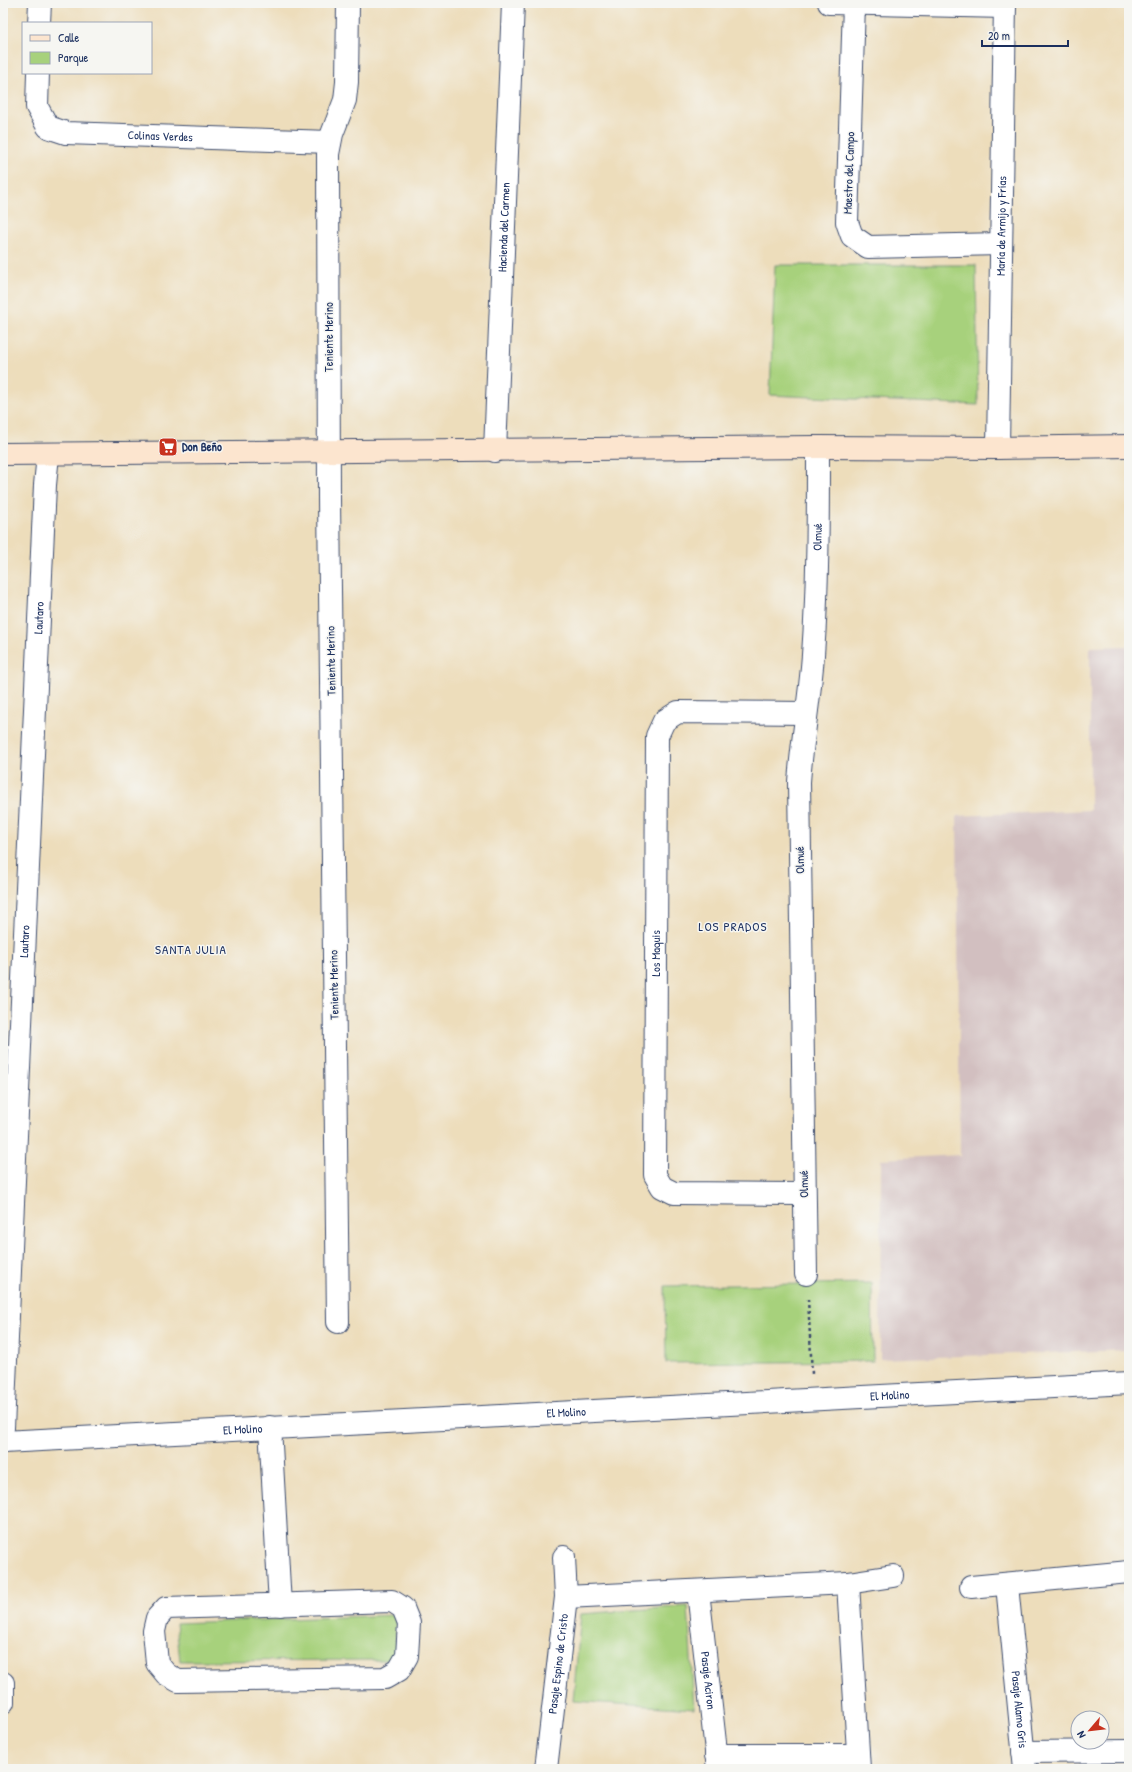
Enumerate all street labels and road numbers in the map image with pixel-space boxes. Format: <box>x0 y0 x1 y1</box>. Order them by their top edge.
street label: Colinas Verdes <box>127 126 193 145</box>
street label: Maestro del Campo <box>839 131 858 214</box>
street label: María de Armijo y Frías <box>992 176 1010 276</box>
street label: Hacienda del Carmen <box>493 182 514 272</box>
street label: Teniente Merino <box>320 302 337 372</box>
street label: Olmué <box>808 523 826 551</box>
street label: Lautaro <box>29 601 48 634</box>
street label: Teniente Merino <box>321 626 340 696</box>
street label: Olmué <box>791 846 808 874</box>
street label: Lautaro <box>15 925 33 958</box>
street label: Los Maquis <box>647 930 664 976</box>
street label: Teniente Merino <box>324 950 343 1020</box>
street label: Olmué <box>795 1170 812 1198</box>
street label: El Molino <box>870 1386 910 1405</box>
street label: El Molino <box>546 1402 587 1422</box>
street label: El Molino <box>223 1419 263 1438</box>
street label: Pasaje Espino de Cristo <box>543 1612 572 1715</box>
street label: Pasaje Aciron <box>697 1650 720 1710</box>
street label: Pasaje Alamo Gris <box>1007 1670 1032 1749</box>

